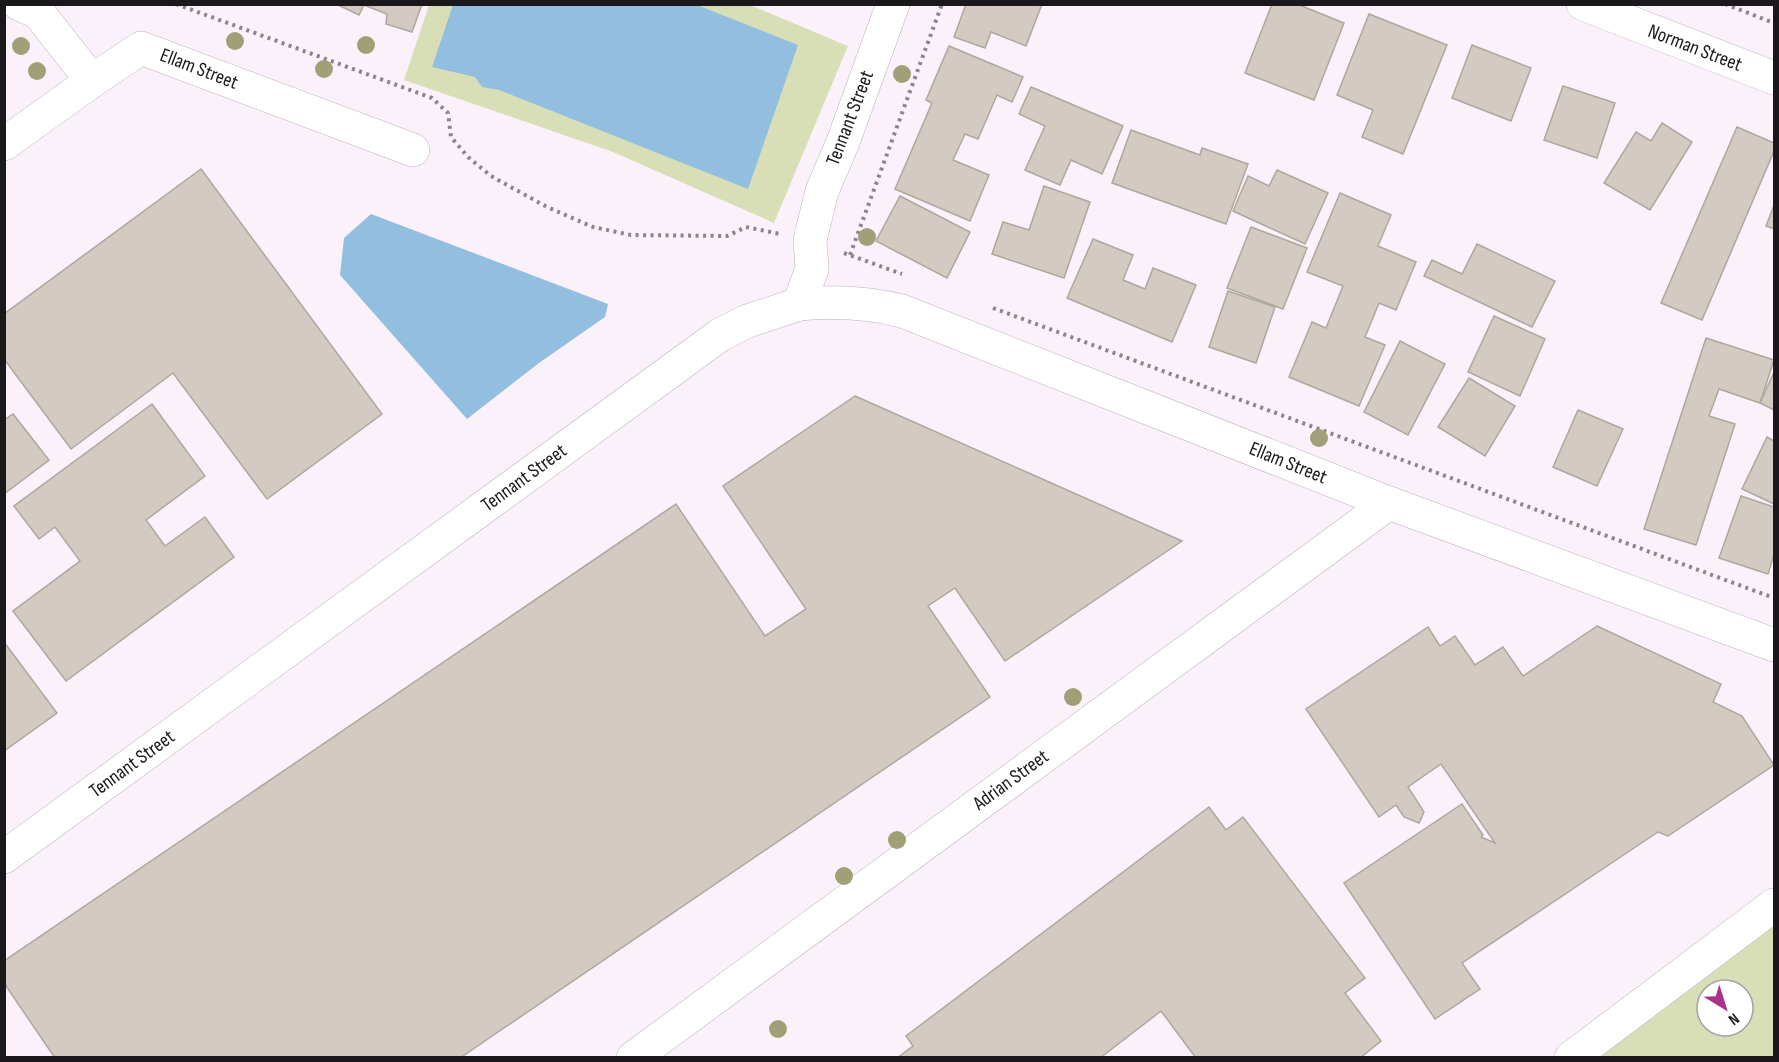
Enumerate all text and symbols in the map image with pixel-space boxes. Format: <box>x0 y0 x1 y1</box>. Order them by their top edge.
street label: Norman Street <box>1645 19 1745 77</box>
street label: Ellam Street <box>157 43 241 95</box>
street label: Tennant Street <box>821 67 879 169</box>
street label: Ellam Street <box>1246 437 1330 489</box>
street label: Tennant Street <box>477 439 571 517</box>
street label: Tennant Street <box>85 725 179 803</box>
street label: Adrian Street <box>968 745 1054 816</box>
north arrow <box>1695 978 1755 1038</box>
text: N <box>1724 1009 1743 1029</box>

